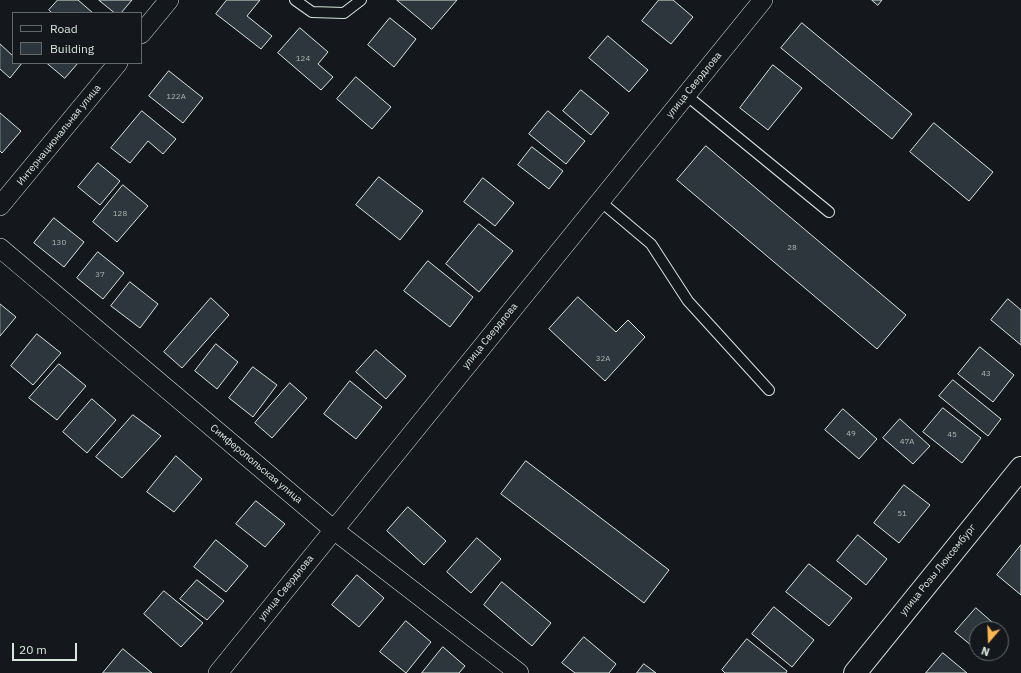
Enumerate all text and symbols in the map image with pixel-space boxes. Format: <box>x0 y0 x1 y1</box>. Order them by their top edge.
legend <box>12 12 142 64</box>
text: Road <box>50 21 78 36</box>
text: Building <box>50 41 94 56</box>
street label: улица Свердлова <box>664 50 724 120</box>
house number: 124 <box>296 54 310 64</box>
street label: Интернациональная улица <box>15 82 103 188</box>
house number: 122А <box>166 92 186 102</box>
house number: 128 <box>113 209 127 219</box>
house number: 130 <box>52 238 66 248</box>
house number: 28 <box>787 243 797 253</box>
house number: 37 <box>95 270 105 280</box>
street label: улица Свердлова <box>460 301 520 371</box>
house number: 32А <box>596 354 610 364</box>
house number: 43 <box>981 369 991 379</box>
street label: Симферопольская улица <box>207 422 305 506</box>
house number: 49 <box>846 429 856 439</box>
house number: 45 <box>947 430 957 440</box>
house number: 47А <box>900 437 914 447</box>
house number: 51 <box>897 509 907 519</box>
street label: улица Розы Люксембург <box>897 522 979 618</box>
street label: улица Свердлова <box>256 553 316 623</box>
north arrow <box>969 621 1009 661</box>
scale bar <box>14 635 79 661</box>
text: 20 m <box>19 642 47 657</box>
text: N <box>979 643 991 659</box>

